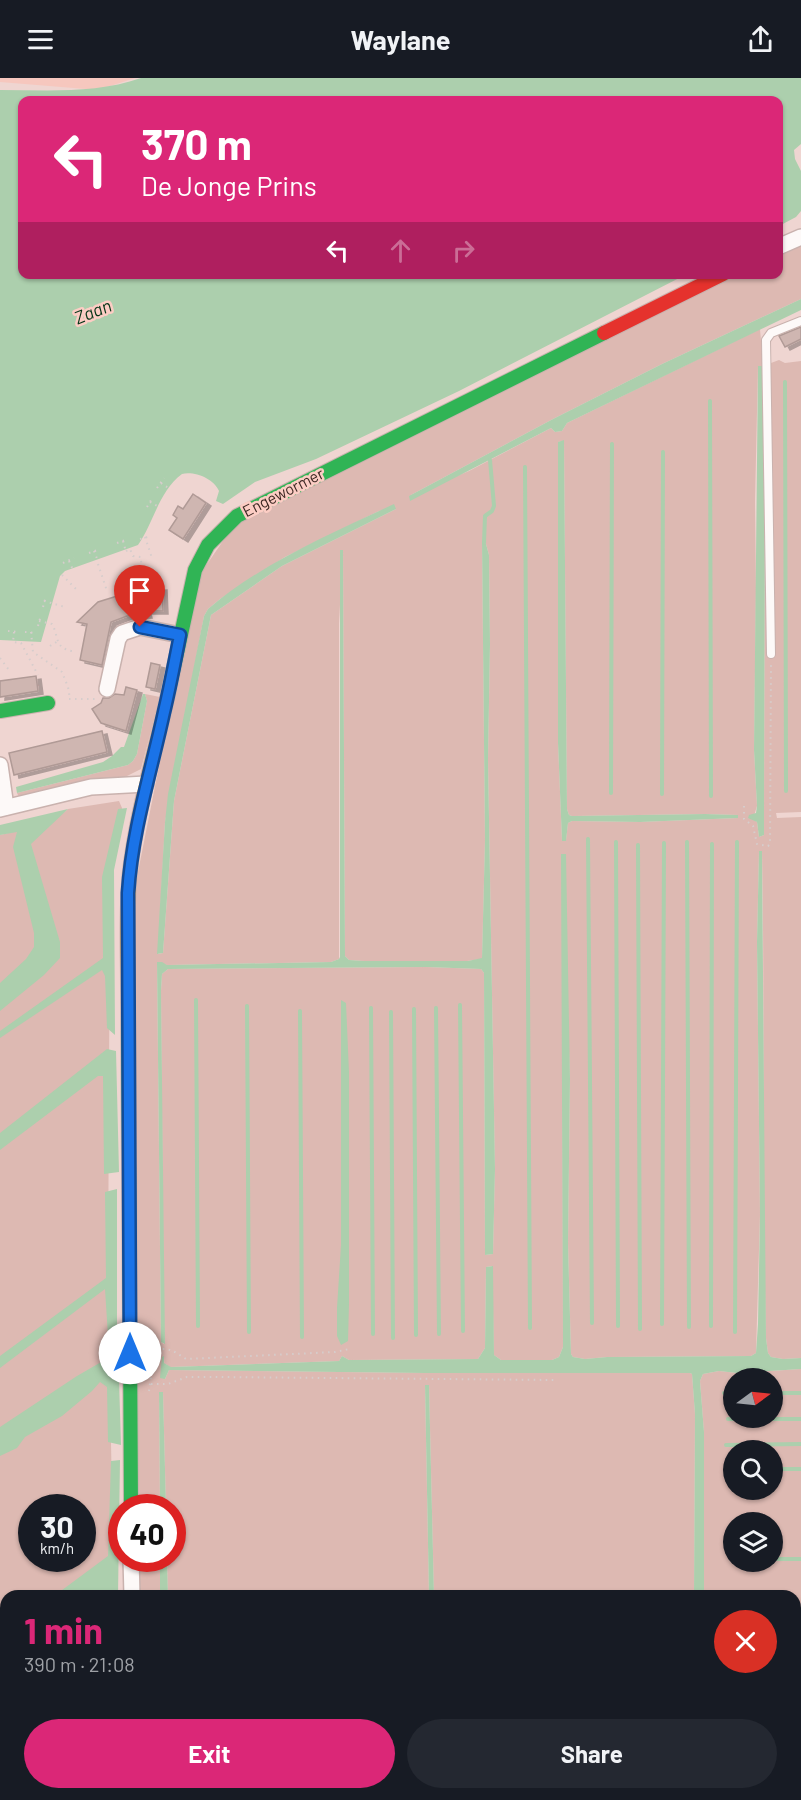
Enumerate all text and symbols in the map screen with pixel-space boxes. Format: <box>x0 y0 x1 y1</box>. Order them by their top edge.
icon: menu <box>24 23 57 56</box>
text: Waylane <box>351 23 450 55</box>
icon: share <box>744 23 777 56</box>
text: 370 m <box>141 118 252 168</box>
icon: left <box>42 120 120 198</box>
text: De Jonge Prins <box>141 169 317 201</box>
icon: left <box>321 234 354 267</box>
icon: ahead <box>384 234 417 267</box>
icon: right <box>447 234 480 267</box>
water label: Zaan <box>71 294 114 328</box>
street label: Engewormer <box>239 463 327 520</box>
pin <box>114 565 165 627</box>
icon: arrive <box>123 574 156 607</box>
position arrow <box>98 1321 162 1385</box>
north arrow <box>723 1368 783 1428</box>
map controls <box>723 1368 783 1572</box>
button: search <box>723 1440 783 1500</box>
speed limit sign: 40 <box>108 1494 186 1572</box>
text: 30 <box>40 1508 74 1544</box>
button: layers <box>723 1512 783 1572</box>
text: km/h <box>40 1539 74 1557</box>
text: 1 min <box>24 1608 103 1651</box>
button: close <box>714 1610 777 1673</box>
text: 390 m · 21:08 <box>24 1652 135 1676</box>
button: Exit <box>24 1719 395 1788</box>
button: Share <box>407 1719 777 1788</box>

